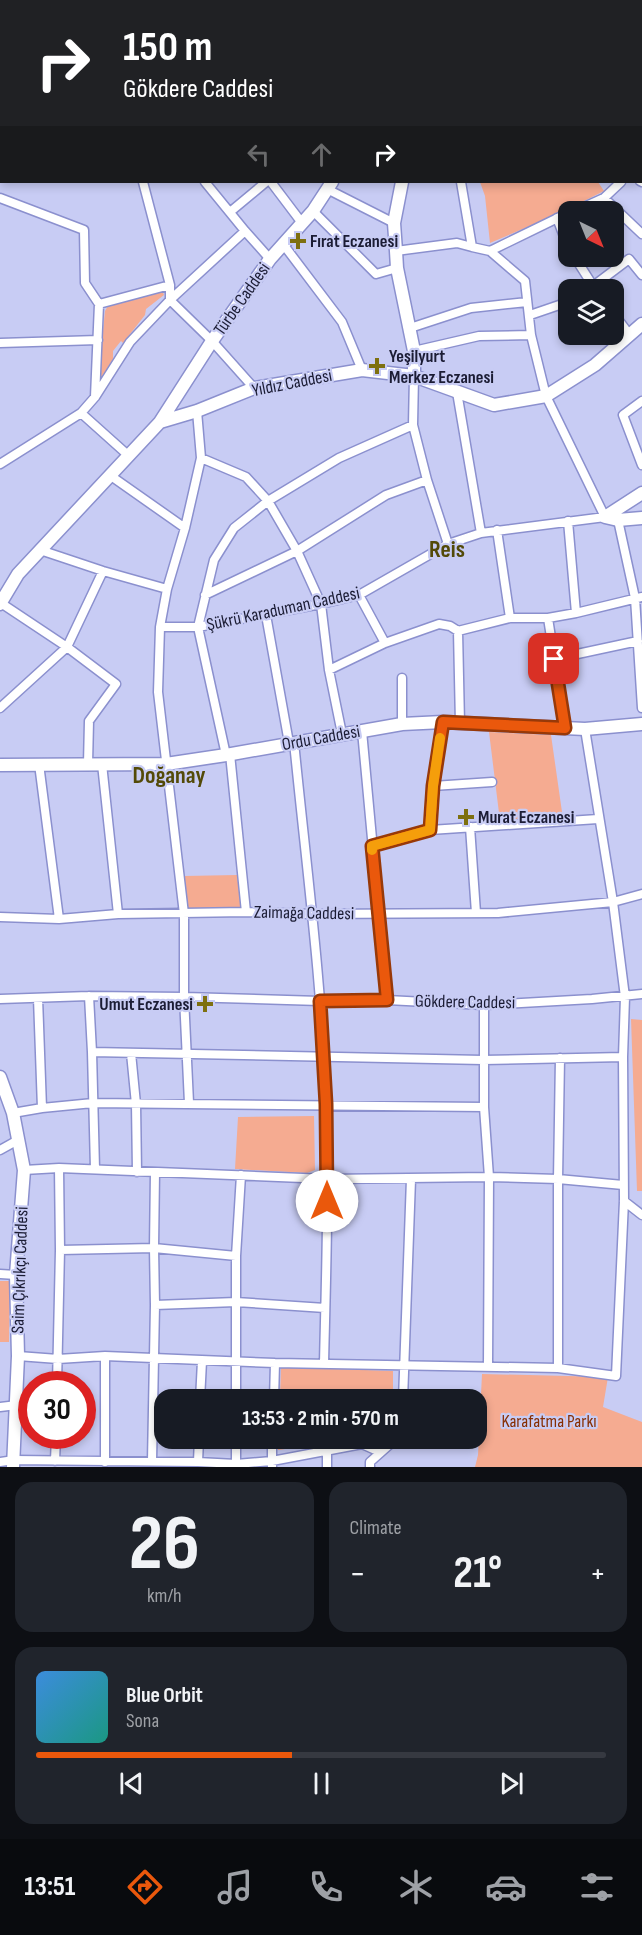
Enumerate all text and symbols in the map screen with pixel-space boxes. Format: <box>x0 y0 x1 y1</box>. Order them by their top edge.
text: 150 m <box>123 22 212 73</box>
icon: right <box>24 24 102 102</box>
text: Gökdere Caddesi <box>123 73 273 105</box>
icon: left <box>242 138 275 171</box>
icon: ahead <box>305 138 338 171</box>
icon: right <box>368 138 401 171</box>
north arrow <box>558 201 624 267</box>
map controls <box>558 201 624 345</box>
place label: Fırat Eczanesi <box>310 231 398 252</box>
marker: Fırat Eczanesi <box>291 234 305 248</box>
street label: Türbe Caddesi <box>209 259 275 339</box>
button: layers <box>558 279 624 345</box>
place label: Yeşilyurt Merkez Eczanesi <box>389 346 494 388</box>
marker: Yeşilyurt Merkez Eczanesi <box>370 359 384 373</box>
street label: Yıldız Caddesi <box>250 365 334 401</box>
district label: Reis <box>429 535 465 564</box>
street label: Şükrü Karaduman Caddesi <box>205 583 361 635</box>
pin <box>528 633 579 684</box>
icon: arrive <box>537 642 570 675</box>
street label: Ordu Caddesi <box>280 721 362 755</box>
district label: Doğanay <box>133 761 205 790</box>
place label: Murat Eczanesi <box>478 807 574 828</box>
marker: Murat Eczanesi <box>459 810 473 824</box>
street label: Zaimağa Caddesi <box>254 902 354 924</box>
street label: Gökdere Caddesi <box>415 991 515 1013</box>
place label: Umut Eczanesi <box>99 994 193 1015</box>
marker: Umut Eczanesi <box>198 997 212 1011</box>
position arrow <box>295 1169 359 1233</box>
street label: Saim Çıkrıkçı Caddesi <box>7 1206 33 1334</box>
speed limit sign: 30 <box>18 1371 96 1449</box>
text: 13:53 · 2 min · 570 m <box>242 1405 399 1432</box>
park label: Karafatma Parkı <box>501 1411 597 1432</box>
text: 26 <box>129 1498 200 1591</box>
text: Climate <box>350 1516 402 1540</box>
text: 21° <box>453 1546 502 1601</box>
text: − <box>350 1554 366 1594</box>
text: + <box>590 1554 606 1594</box>
text: km/h <box>147 1584 182 1608</box>
text: Blue Orbit <box>126 1682 203 1709</box>
text: Sona <box>126 1709 159 1733</box>
icon: previous <box>115 1767 148 1800</box>
icon: pause <box>305 1767 338 1800</box>
icon: next <box>495 1767 528 1800</box>
icon: directions <box>124 1866 166 1908</box>
icon: music <box>214 1866 256 1908</box>
icon: phone <box>305 1866 347 1908</box>
icon: climate <box>395 1866 437 1908</box>
icon: car <box>485 1866 527 1908</box>
icon: filters <box>576 1866 618 1908</box>
text: 13:51 <box>24 1871 75 1903</box>

